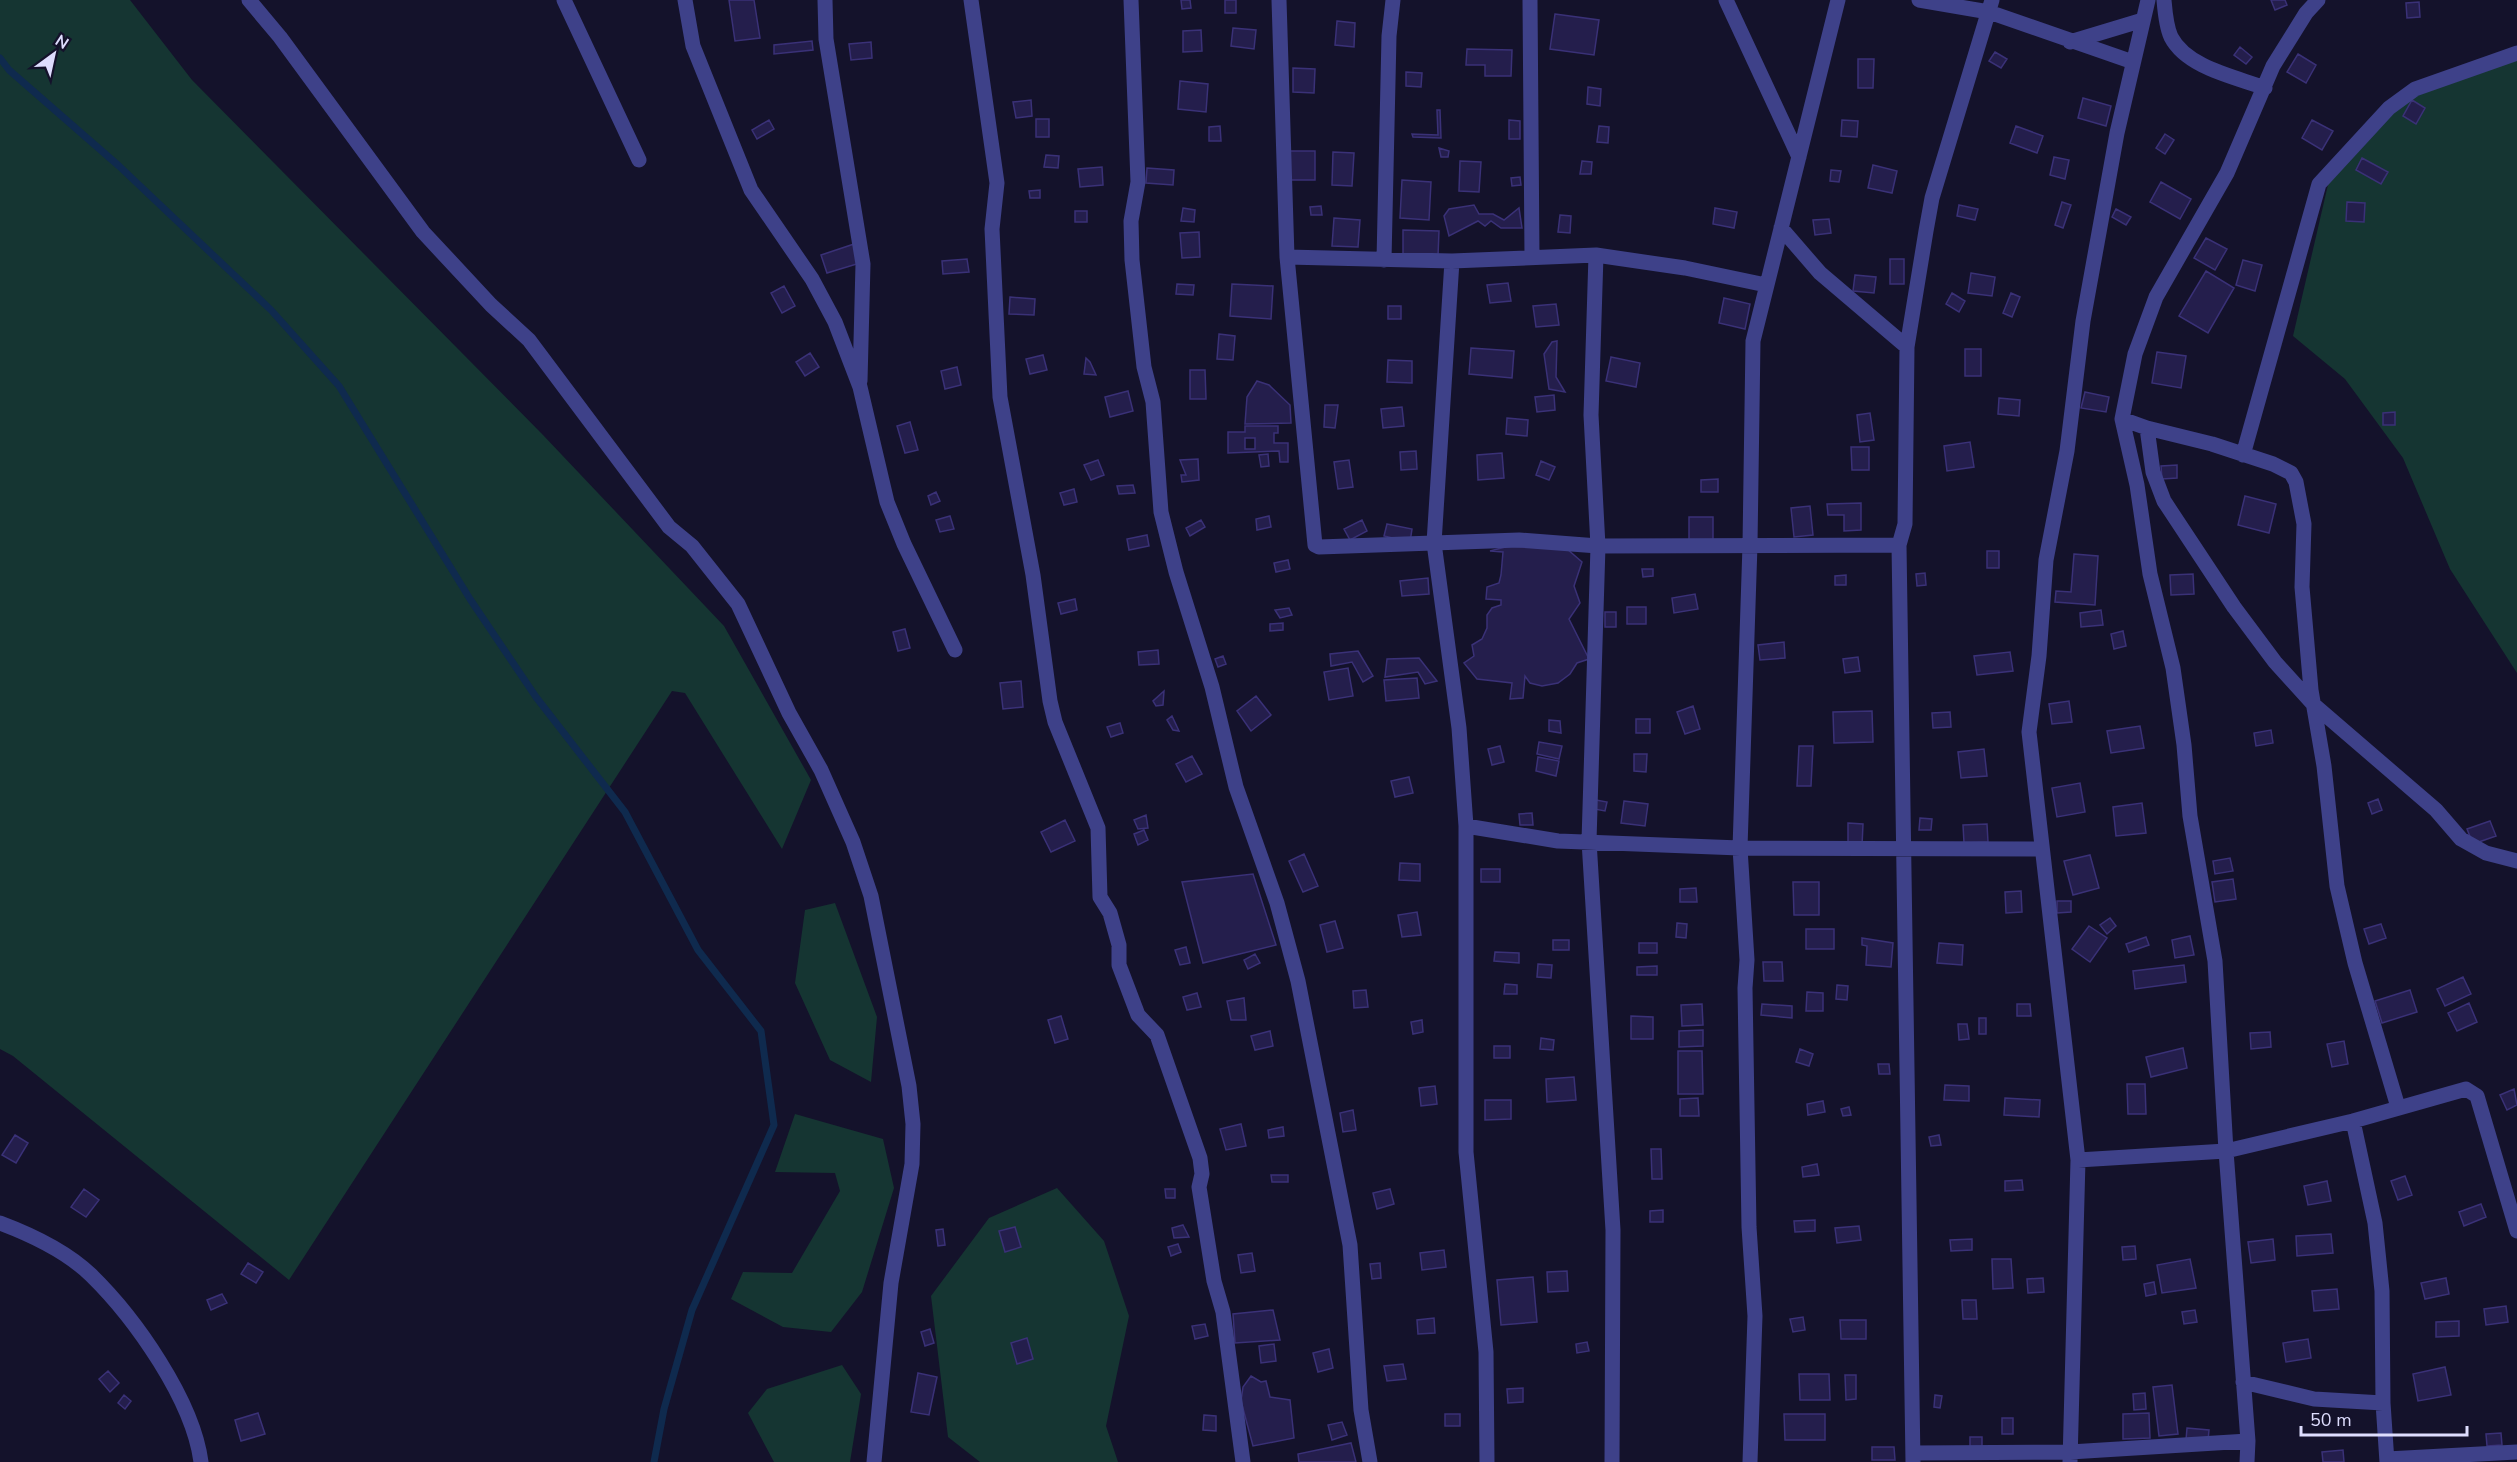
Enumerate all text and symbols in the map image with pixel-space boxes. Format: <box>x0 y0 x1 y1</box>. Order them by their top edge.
north arrow <box>24 24 84 84</box>
text: N <box>51 30 73 55</box>
scale bar <box>2301 1399 2468 1437</box>
text: 50 m <box>2310 1408 2352 1432</box>

